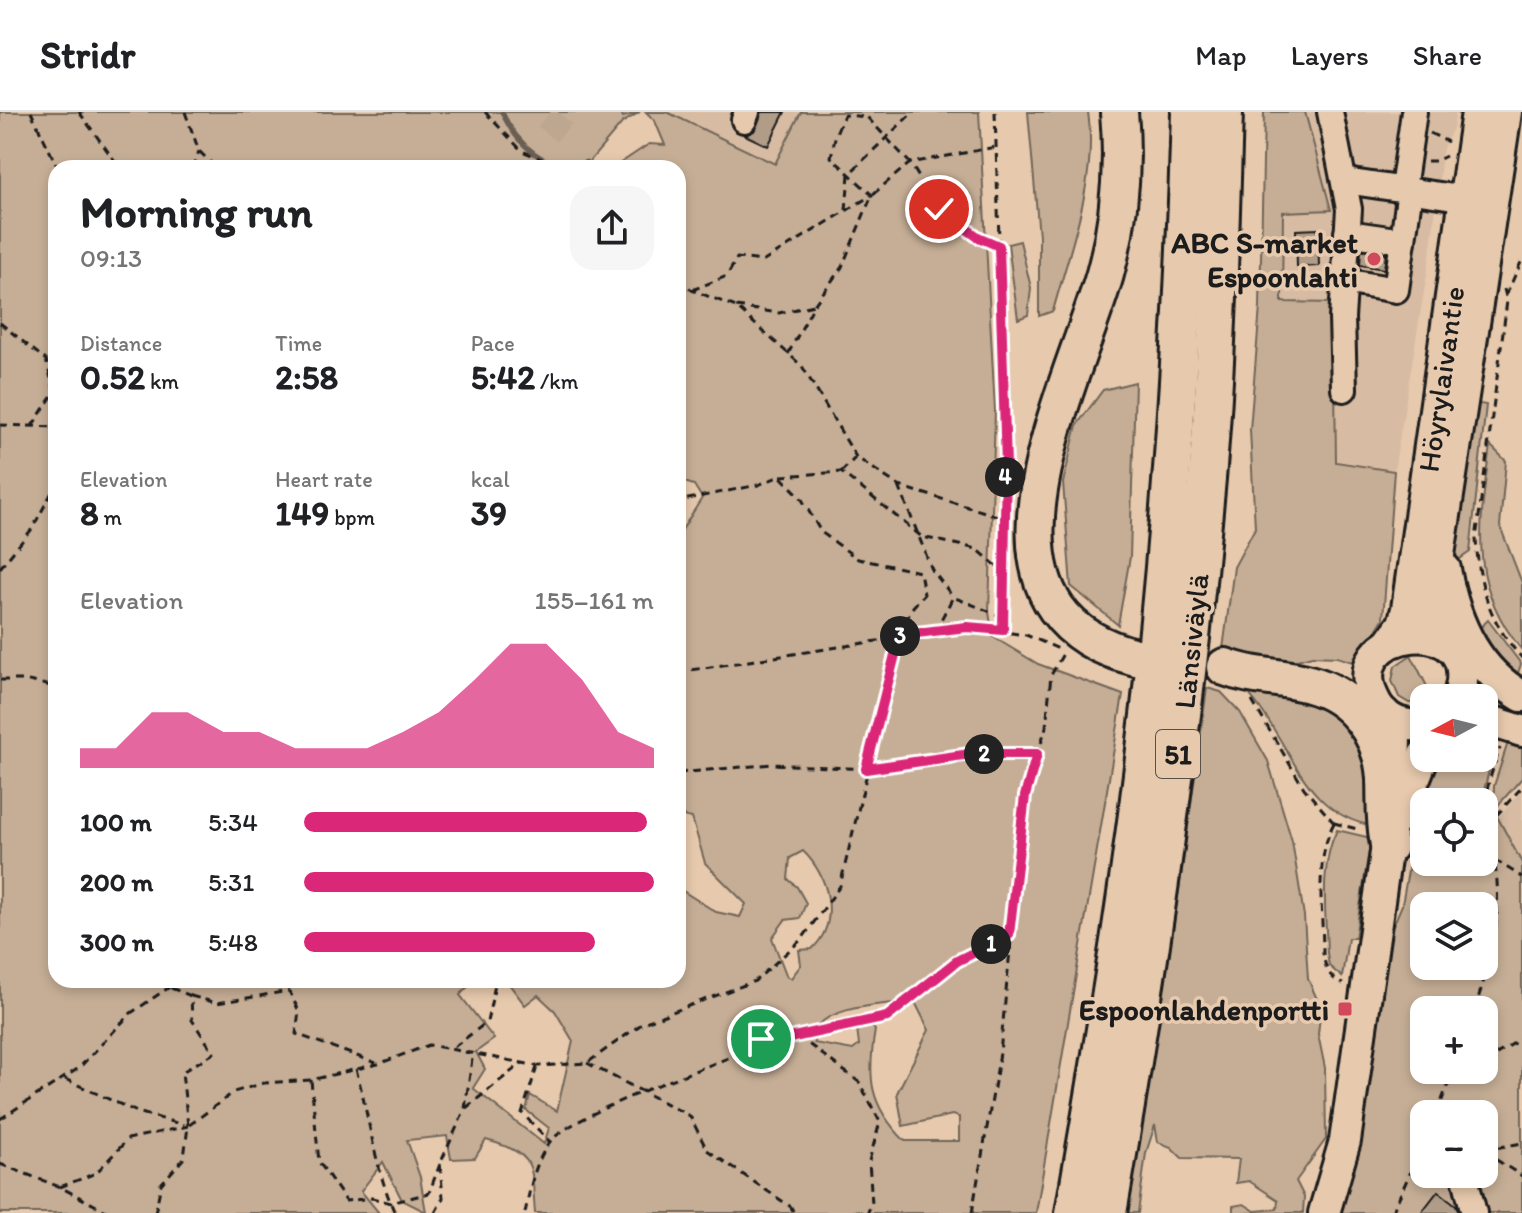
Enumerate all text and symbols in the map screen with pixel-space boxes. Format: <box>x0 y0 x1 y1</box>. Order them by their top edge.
text: Stridr <box>40 32 135 78</box>
text: Map <box>1195 38 1247 72</box>
text: Layers <box>1291 38 1369 72</box>
text: Share <box>1413 38 1482 72</box>
pin <box>905 175 973 243</box>
text: Morning run <box>80 185 313 238</box>
button: share <box>570 186 654 270</box>
icon: check <box>917 187 961 231</box>
place label: ABC S-market Espoonlahti <box>1170 224 1358 295</box>
text: 09:13 <box>80 242 142 274</box>
marker: ABC S-market Espoonlahti <box>1365 250 1383 268</box>
street label: Höyrylaivantie <box>1410 284 1472 474</box>
text: Distance <box>80 330 162 357</box>
text: Time <box>275 330 322 357</box>
text: Pace <box>471 330 515 357</box>
text: 0.52 <box>80 357 145 398</box>
text: 2:58 <box>275 357 338 398</box>
text: 5:42 <box>471 357 535 398</box>
text: km <box>145 368 179 395</box>
text: /km <box>535 368 578 395</box>
pin: 4 <box>985 457 1025 497</box>
text: 4 <box>998 463 1012 490</box>
text: Elevation <box>80 466 167 493</box>
text: Heart rate <box>275 466 373 493</box>
text: kcal <box>471 466 510 493</box>
text: 8 <box>80 493 99 534</box>
text: 149 <box>275 493 329 534</box>
text: 39 <box>471 493 507 534</box>
text: m <box>99 504 122 531</box>
text: bpm <box>329 504 375 531</box>
street label: Länsiväylä <box>1165 571 1217 711</box>
text: Elevation <box>80 584 183 616</box>
text: 155–161 m <box>535 584 654 616</box>
pin: 3 <box>880 616 920 656</box>
text: 3 <box>894 622 906 649</box>
north arrow <box>1410 684 1498 772</box>
map controls <box>1410 684 1498 1188</box>
road number: 51 <box>1156 730 1200 778</box>
pin: 2 <box>964 734 1004 774</box>
text: 2 <box>978 740 990 767</box>
button: locate <box>1410 788 1498 876</box>
text: 100 m <box>80 806 152 838</box>
text: 5:34 <box>208 806 258 838</box>
text: 200 m <box>80 866 153 898</box>
text: 5:31 <box>208 866 254 898</box>
button: layers <box>1410 892 1498 980</box>
pin: 1 <box>971 924 1011 964</box>
text: 300 m <box>80 926 154 958</box>
text: 5:48 <box>208 926 258 958</box>
text: 1 <box>986 930 996 957</box>
place label: Espoonlahdenportti <box>1079 991 1329 1028</box>
button: + <box>1410 996 1498 1084</box>
marker: Espoonlahdenportti <box>1336 1000 1354 1018</box>
pin <box>727 1005 795 1073</box>
icon: arrive <box>739 1017 783 1061</box>
button: − <box>1410 1100 1498 1188</box>

